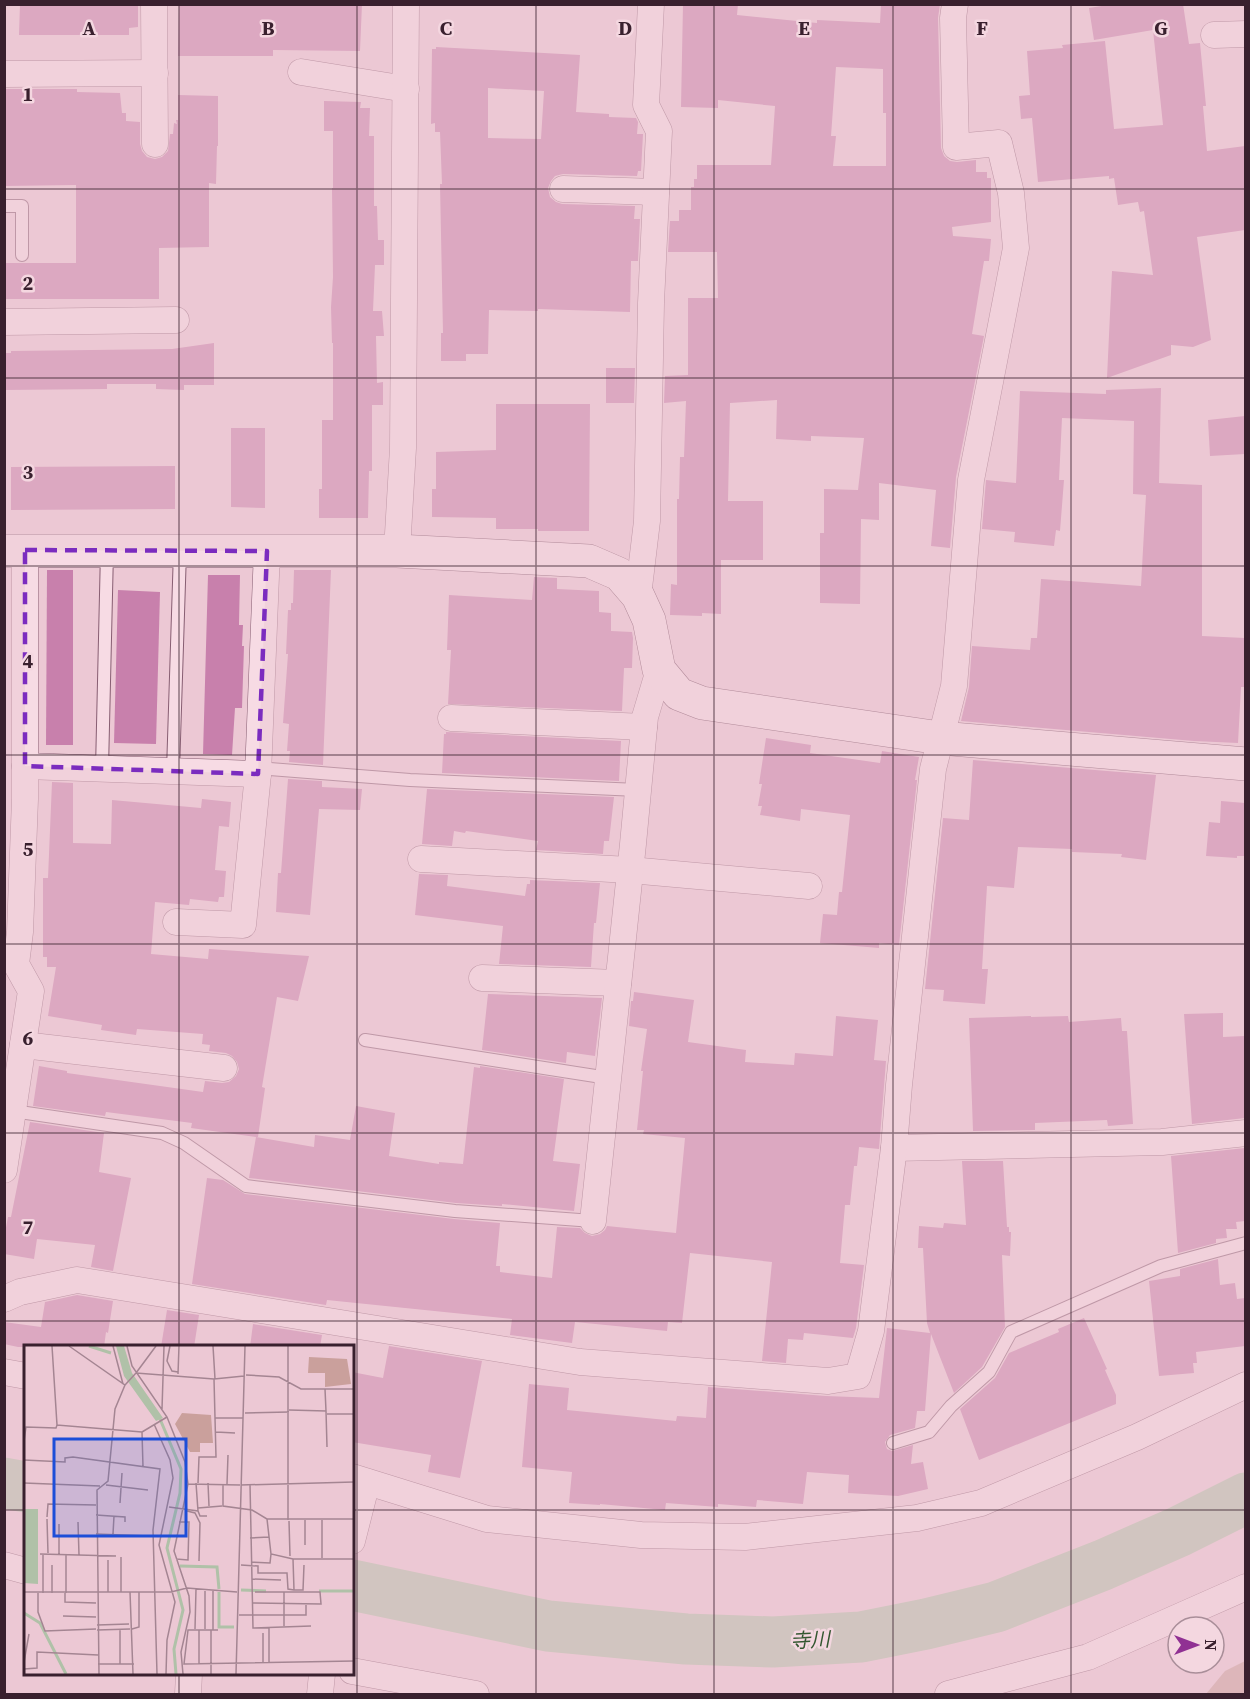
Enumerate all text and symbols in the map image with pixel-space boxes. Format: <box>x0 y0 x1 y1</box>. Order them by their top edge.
text: A <box>82 14 96 42</box>
text: B <box>261 14 275 42</box>
text: C <box>440 14 452 42</box>
text: D <box>618 14 632 42</box>
text: E <box>798 14 810 42</box>
text: F <box>976 14 988 42</box>
text: G <box>1154 14 1168 42</box>
text: 1 <box>23 80 33 108</box>
text: 2 <box>23 269 34 297</box>
text: 3 <box>23 458 34 486</box>
text: 4 <box>23 647 34 675</box>
text: 5 <box>23 835 34 863</box>
text: 6 <box>23 1024 34 1052</box>
text: 7 <box>23 1213 34 1241</box>
inset map <box>24 1345 354 1675</box>
north arrow <box>1166 1615 1226 1675</box>
water label: 寺川 <box>789 1625 833 1655</box>
text: N <box>1200 1639 1222 1651</box>

